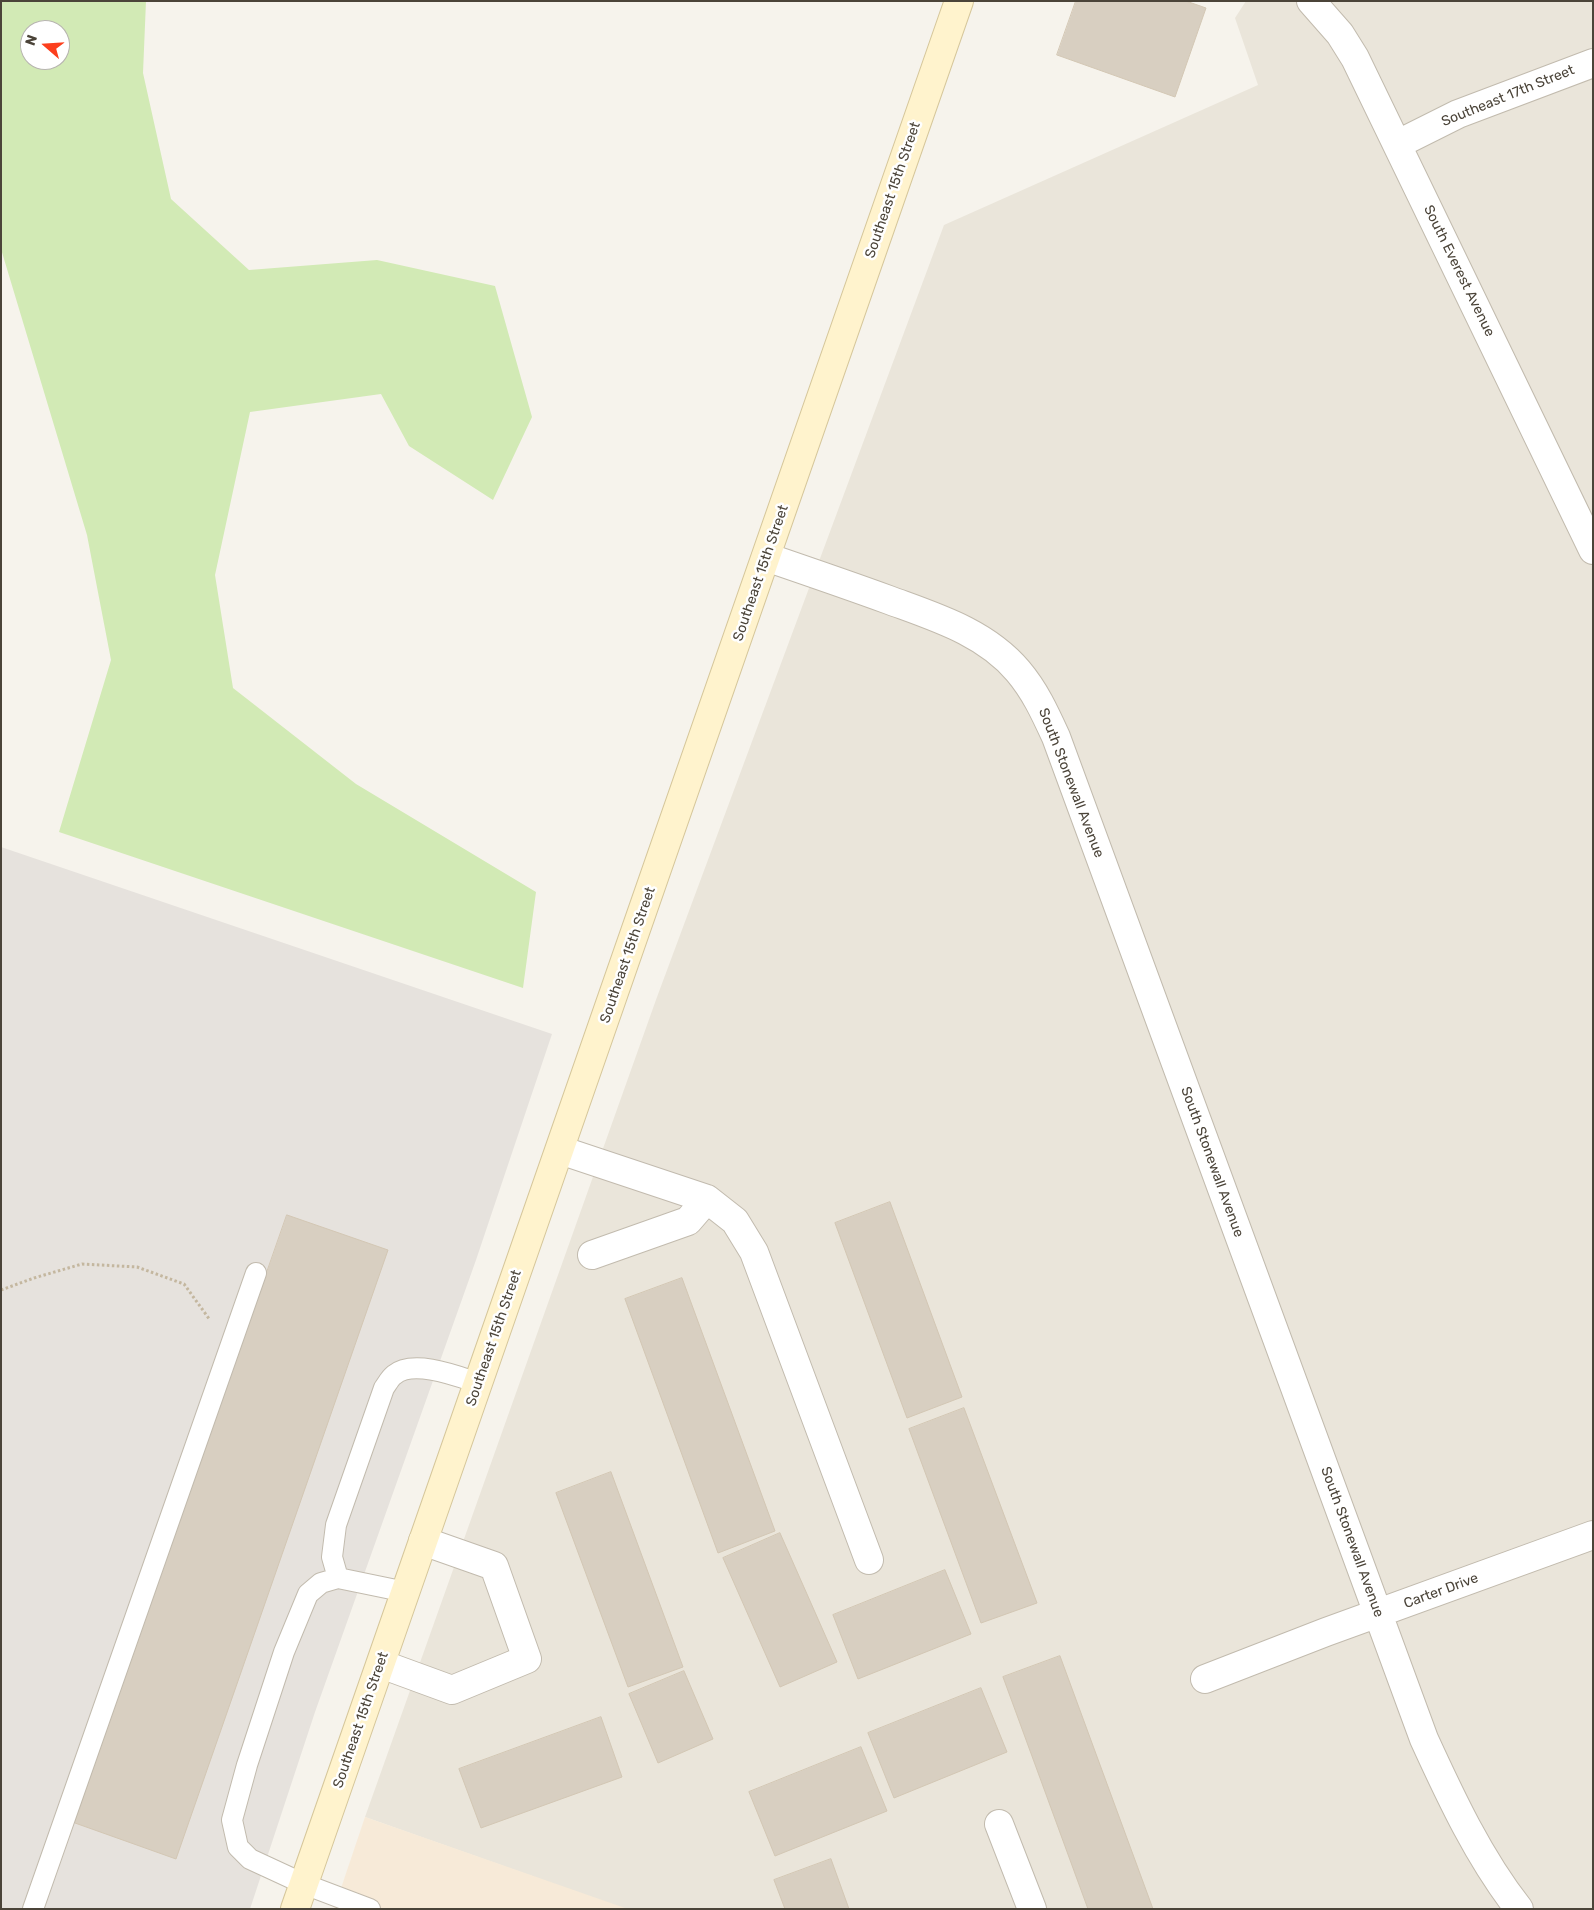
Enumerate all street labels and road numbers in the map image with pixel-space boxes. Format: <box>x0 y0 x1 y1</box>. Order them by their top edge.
street label: Southeast 17th Street <box>1439 62 1577 130</box>
street label: Southeast 15th Street <box>862 120 924 260</box>
street label: South Everest Avenue <box>1420 202 1498 340</box>
street label: Southeast 15th Street <box>730 503 792 643</box>
street label: South Stonewall Avenue <box>1035 706 1107 860</box>
street label: Southeast 15th Street <box>597 885 659 1025</box>
street label: South Stonewall Avenue <box>1177 1084 1247 1240</box>
street label: Southeast 15th Street <box>463 1268 525 1408</box>
street label: South Stonewall Avenue <box>1317 1464 1387 1620</box>
street label: Carter Drive <box>1401 1570 1481 1612</box>
street label: Southeast 15th Street <box>330 1650 392 1790</box>

